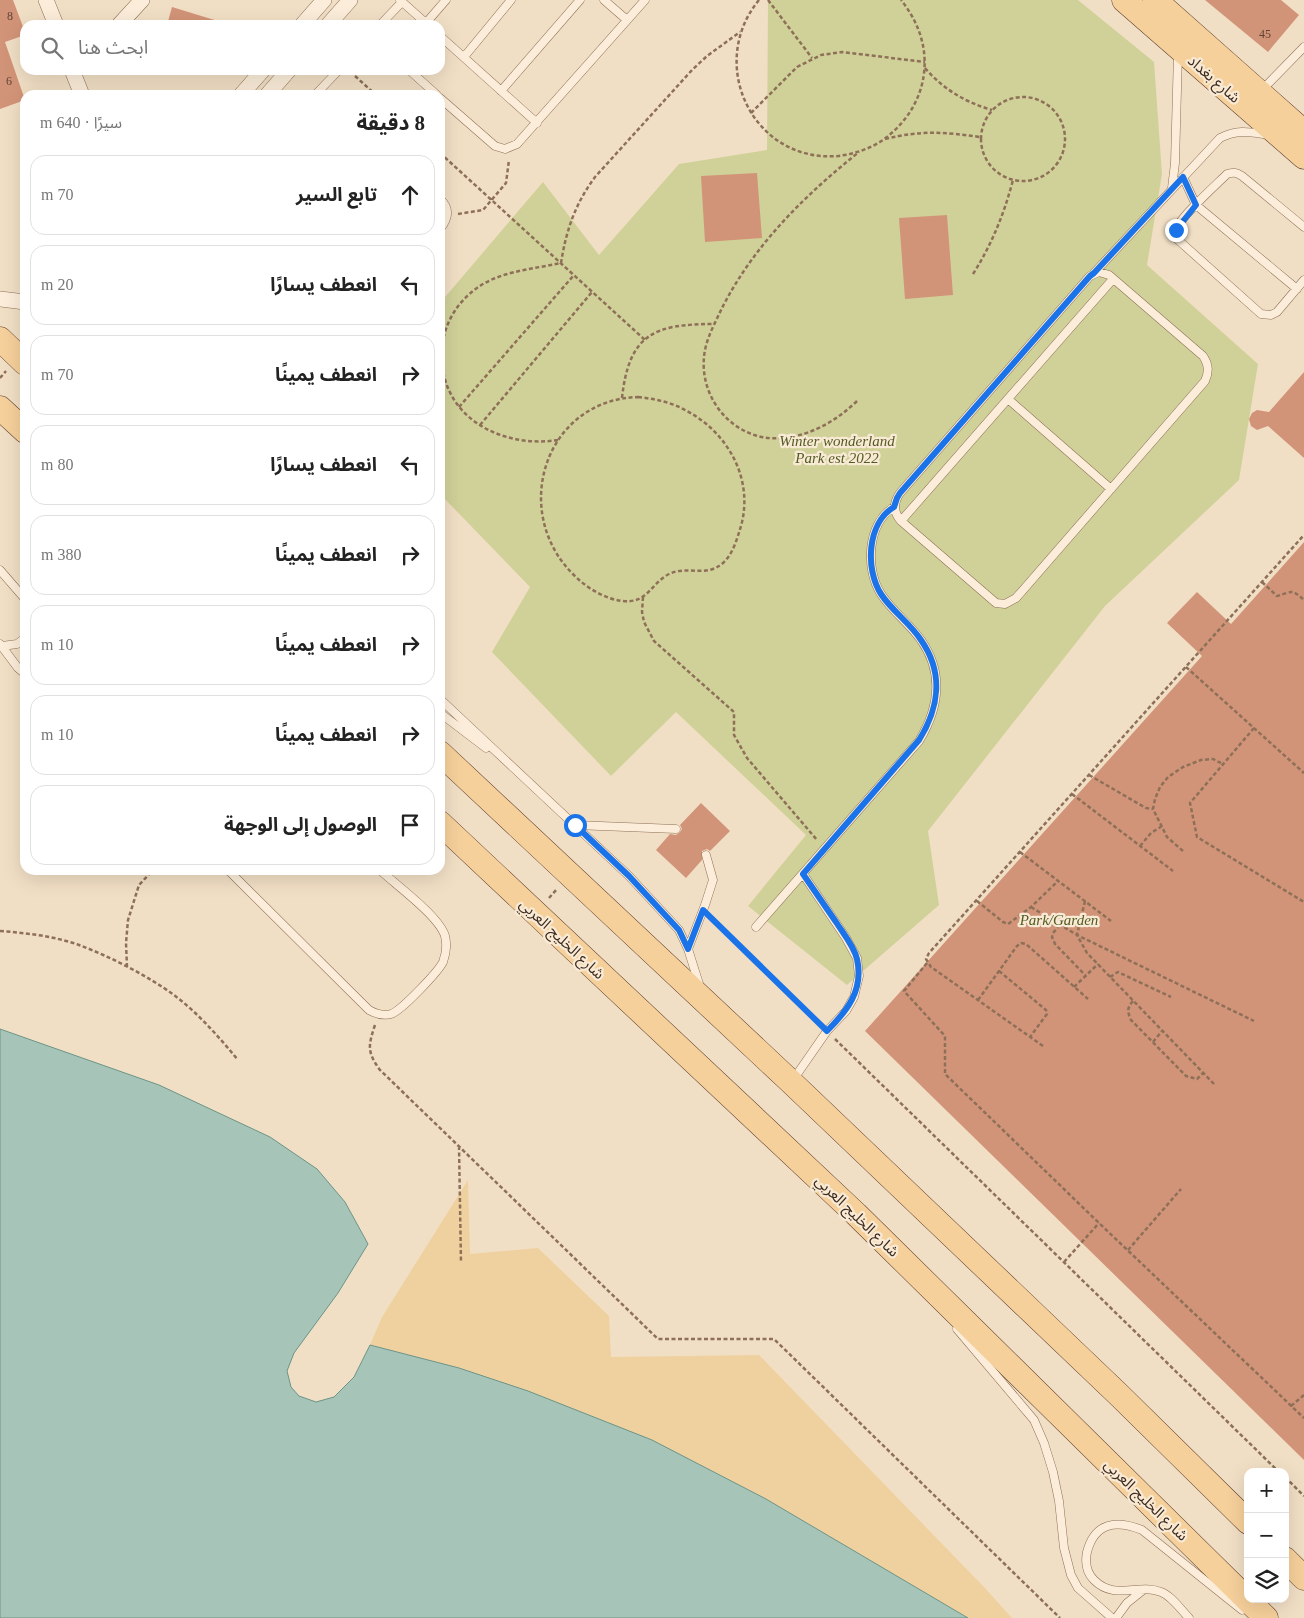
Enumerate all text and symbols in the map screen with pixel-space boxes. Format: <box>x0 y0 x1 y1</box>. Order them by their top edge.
house number: 8 <box>7 9 13 23</box>
search box <box>20 20 445 75</box>
house number: 45 <box>1259 27 1271 41</box>
icon: search <box>38 34 66 62</box>
text: ابحث هنا <box>78 37 148 58</box>
street label: شارع بغداد <box>1182 52 1243 109</box>
house number: 6 <box>6 74 12 88</box>
text: 8 دقيقة <box>356 111 425 135</box>
text: سيرًا · 640 m <box>40 114 122 131</box>
icon: ahead <box>396 181 424 209</box>
text: تابع السير <box>296 184 377 205</box>
text: 70 m <box>41 186 73 203</box>
route end <box>1165 219 1188 242</box>
icon: left <box>396 271 424 299</box>
text: انعطف يسارًا <box>270 274 377 295</box>
text: 20 m <box>41 276 73 293</box>
icon: right <box>396 361 424 389</box>
text: انعطف يمينًا <box>275 364 377 385</box>
text: 70 m <box>41 366 73 383</box>
park label: Winter wonderland Park est 2022 <box>779 433 895 466</box>
icon: left <box>396 451 424 479</box>
text: انعطف يسارًا <box>270 454 377 475</box>
text: 80 m <box>41 456 73 473</box>
icon: right <box>396 541 424 569</box>
text: انعطف يمينًا <box>275 544 377 565</box>
text: 380 m <box>41 546 81 563</box>
icon: right <box>396 631 424 659</box>
text: انعطف يمينًا <box>275 634 377 655</box>
text: 10 m <box>41 636 73 653</box>
icon: right <box>396 721 424 749</box>
text: انعطف يمينًا <box>275 724 377 745</box>
text: 10 m <box>41 726 73 743</box>
icon: arrive <box>396 811 424 839</box>
text: الوصول إلى الوجهة <box>224 814 377 835</box>
route start <box>564 814 587 837</box>
street label: شارع الخليج العربي <box>514 896 608 985</box>
park label: Park/Garden <box>1019 912 1098 928</box>
street label: شارع الخليج العربي <box>809 1172 902 1263</box>
street label: شارع الخليج العربي <box>1098 1456 1191 1547</box>
map controls <box>1244 1468 1289 1603</box>
button: + <box>1244 1468 1289 1513</box>
button: − <box>1244 1513 1289 1558</box>
button: layers <box>1244 1558 1289 1603</box>

